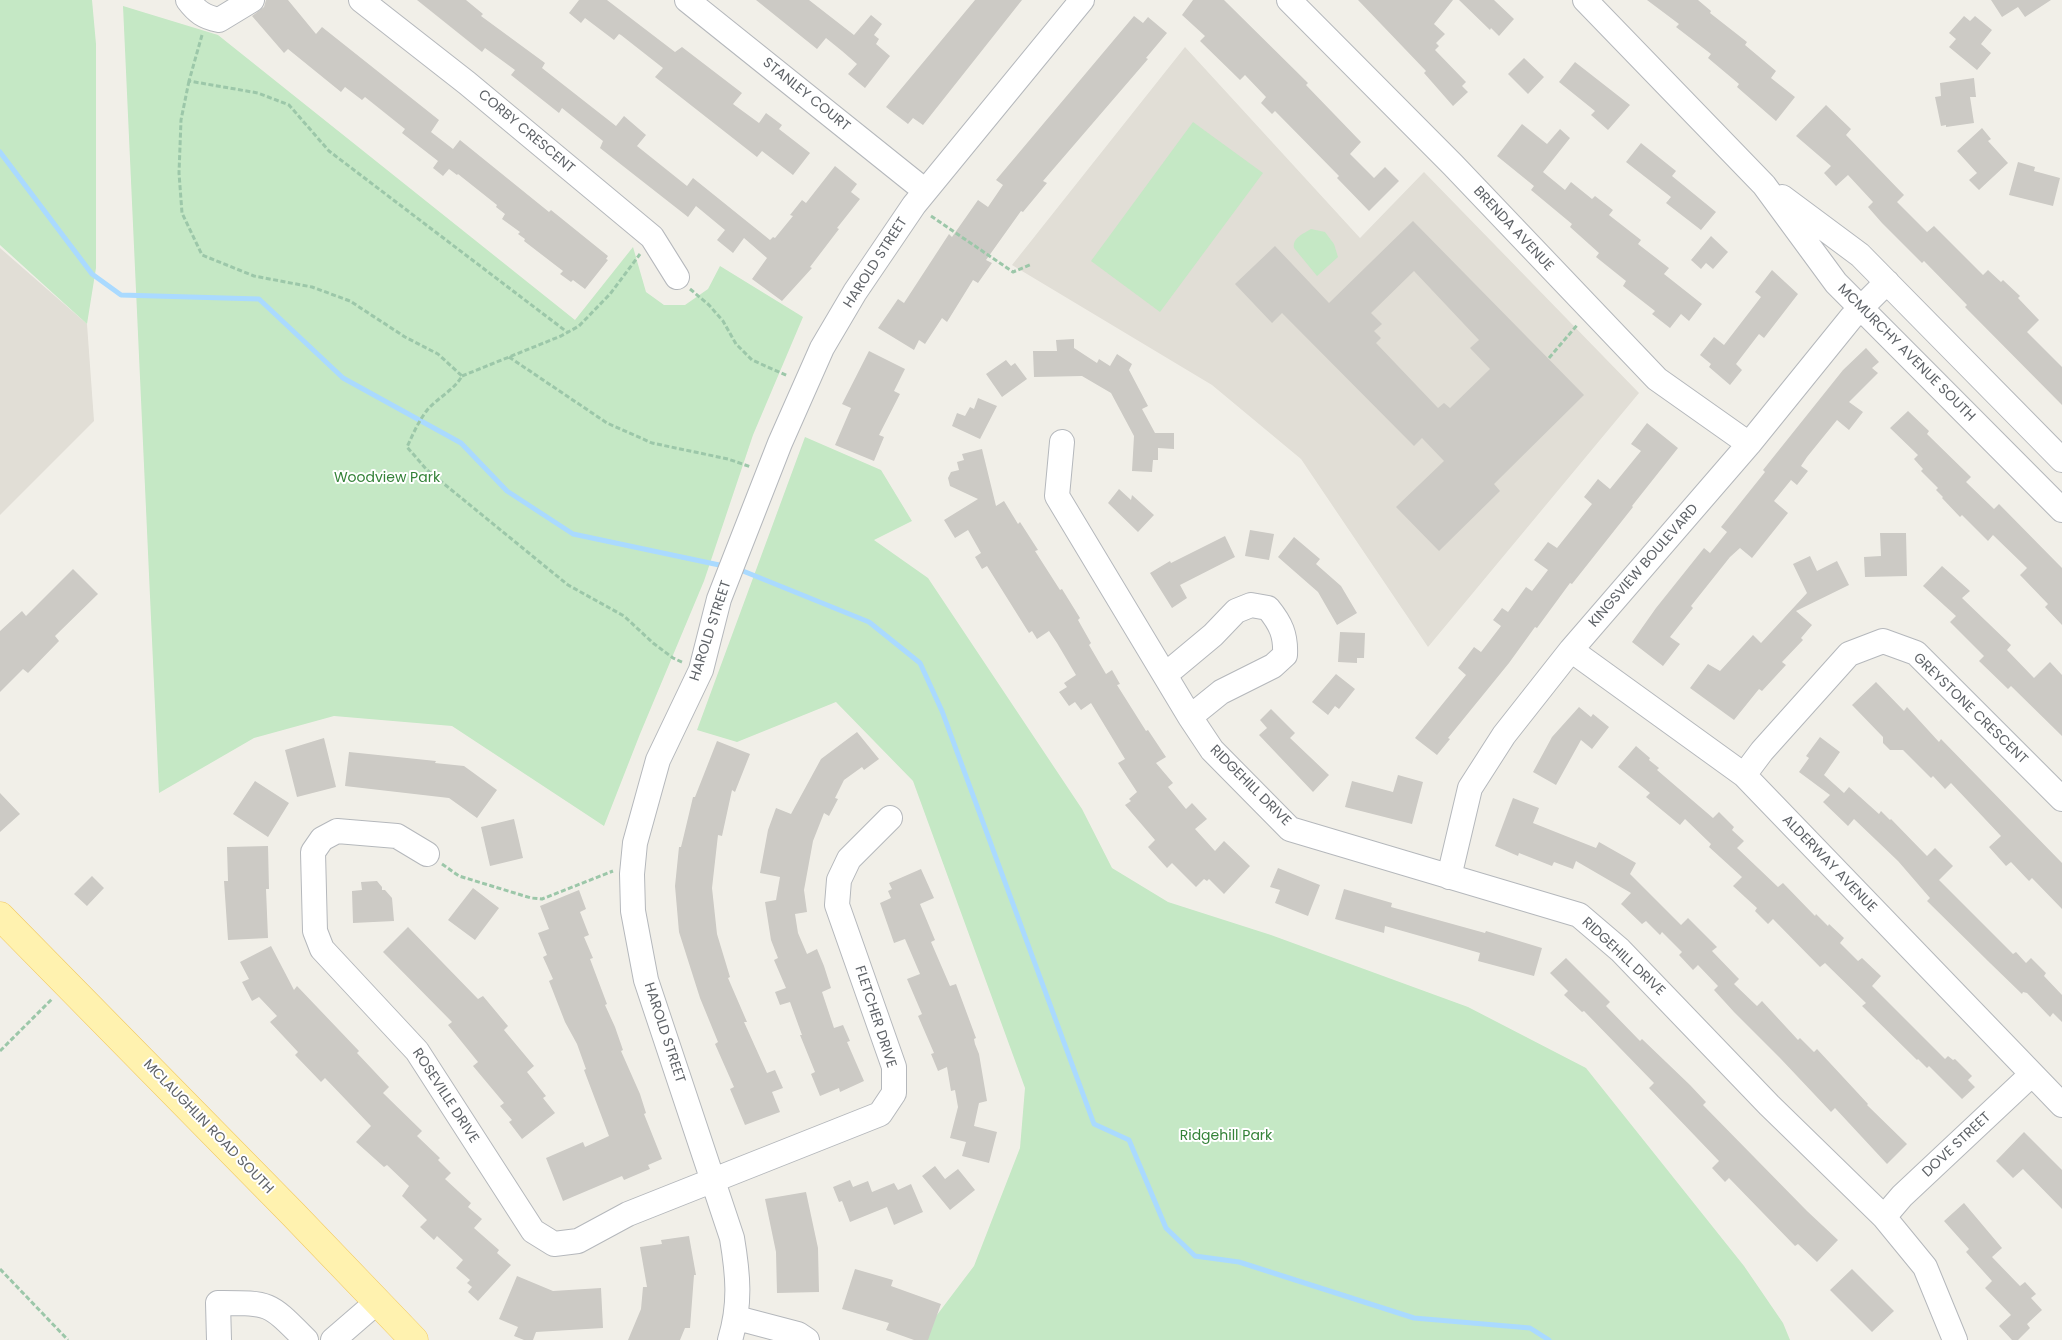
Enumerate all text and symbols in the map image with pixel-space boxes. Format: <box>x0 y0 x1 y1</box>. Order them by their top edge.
street label: STANLEY COURT <box>759 55 853 135</box>
street label: CORBY CRESCENT <box>474 87 578 177</box>
street label: BRENDA AVENUE <box>1469 183 1557 275</box>
street label: HAROLD STREET <box>840 215 912 311</box>
street label: MCMURCHY AVENUE SOUTH <box>1834 281 1978 425</box>
park label: Woodview Park <box>334 470 440 486</box>
street label: KINGSVIEW BOULEVARD <box>1586 501 1702 631</box>
street label: HAROLD STREET <box>687 579 735 683</box>
street label: GREYSTONE CRESCENT <box>1909 650 2031 768</box>
street label: RIDGEHILL DRIVE <box>1206 742 1294 830</box>
street label: ALDERWAY AVENUE <box>1778 812 1880 916</box>
street label: RIDGEHILL DRIVE <box>1578 914 1668 1000</box>
street label: FLETCHER DRIVE <box>851 964 899 1070</box>
street label: HAROLD STREET <box>640 981 688 1085</box>
street label: ROSEVILLE DRIVE <box>408 1046 482 1146</box>
street label: MCLAUGHLIN ROAD SOUTH <box>139 1056 277 1198</box>
street label: DOVE STREET <box>1919 1109 1995 1181</box>
park label: Ridgehill Park <box>1180 1128 1272 1144</box>

